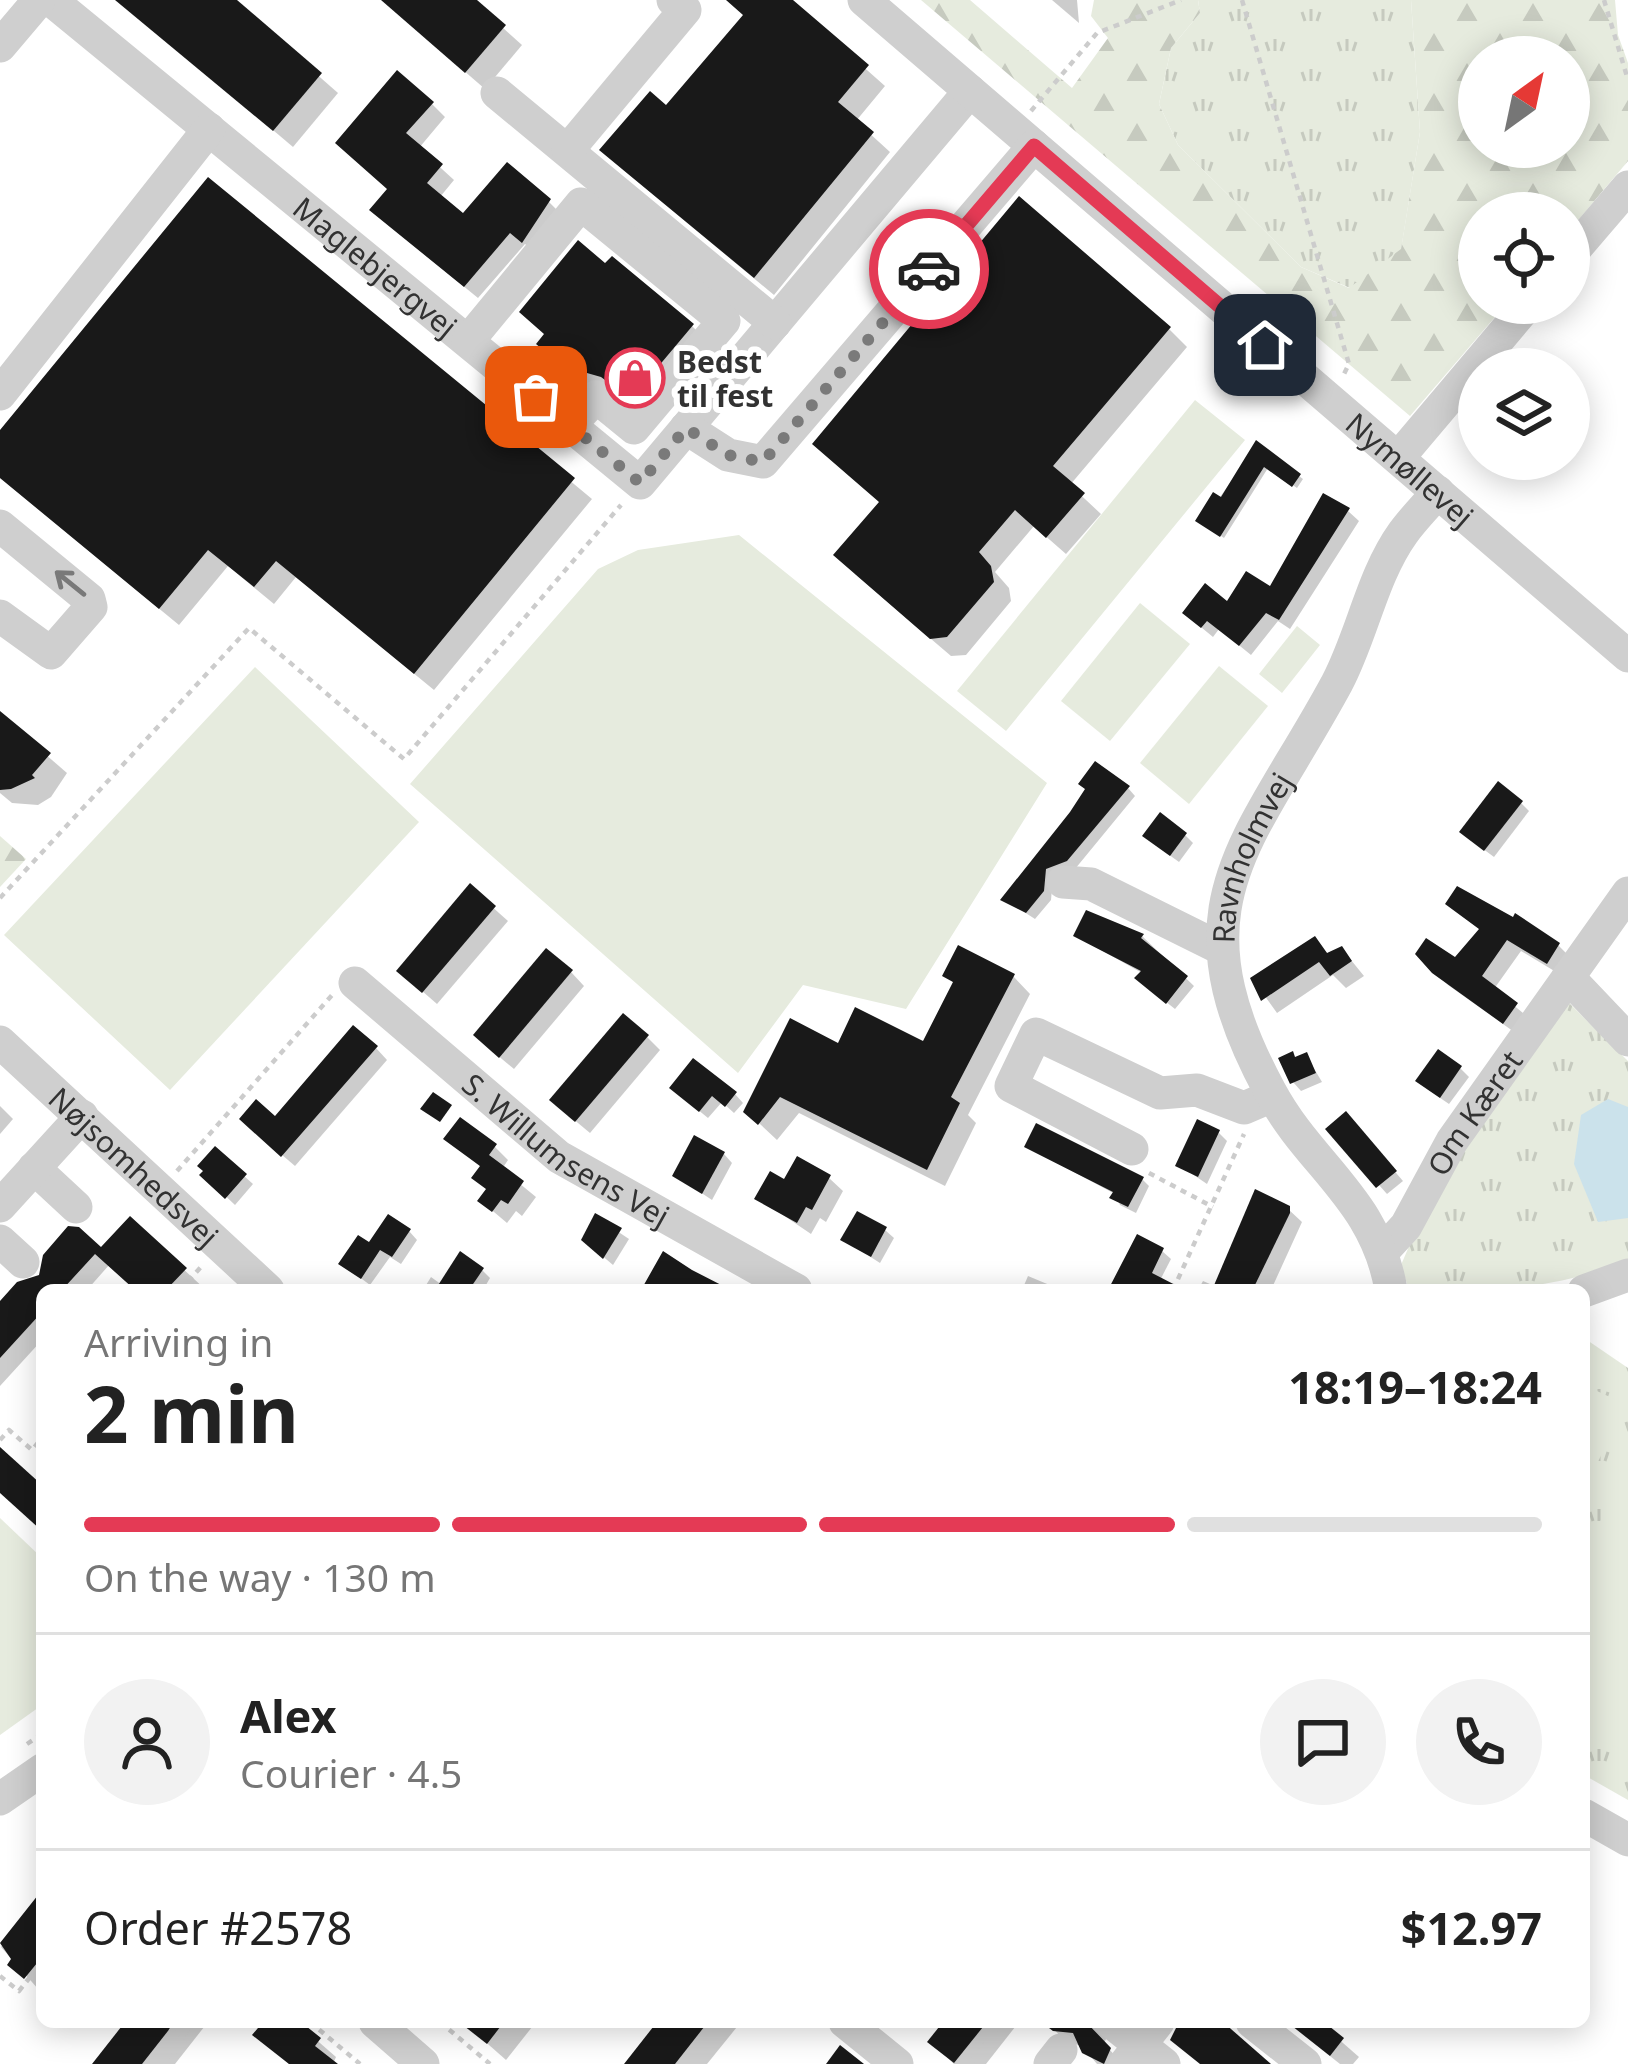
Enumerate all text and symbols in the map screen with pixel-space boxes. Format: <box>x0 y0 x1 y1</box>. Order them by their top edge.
north arrow <box>1458 36 1590 168</box>
map controls <box>1458 36 1590 480</box>
street label: Maglebjergvej <box>285 187 466 346</box>
button: locate <box>1458 192 1590 324</box>
courier <box>869 209 989 329</box>
icon: car <box>896 236 962 302</box>
pin <box>1214 294 1316 396</box>
icon: home <box>1232 312 1298 378</box>
place label: Bedst til fest <box>677 341 773 416</box>
pin <box>485 346 587 448</box>
shop icon: Bedst til fest <box>604 347 666 409</box>
button: layers <box>1458 348 1590 480</box>
icon: bag <box>503 364 569 430</box>
street label: Nymøllevej <box>1338 403 1483 535</box>
one-way arrow <box>55 570 86 597</box>
street label: Ravnholmvej <box>1202 764 1301 944</box>
street label: Om Kæret <box>1417 1041 1531 1182</box>
street label: S. Willumsens Vej <box>454 1063 677 1236</box>
street label: Nøjsomhedsvej <box>41 1077 228 1255</box>
text: Arriving in <box>84 1315 273 1368</box>
text: 18:19–18:24 <box>1288 1356 1542 1417</box>
text: 2 min <box>84 1360 299 1466</box>
text: On the way · 130 m <box>84 1550 436 1603</box>
button: person <box>84 1679 210 1805</box>
button: chat <box>1260 1679 1386 1805</box>
button: phone <box>1416 1679 1542 1805</box>
text: Alex <box>240 1685 337 1746</box>
text: Courier · 4.5 <box>240 1746 462 1799</box>
text: Order #2578 <box>84 1897 352 1958</box>
text: $12.97 <box>1401 1897 1542 1958</box>

